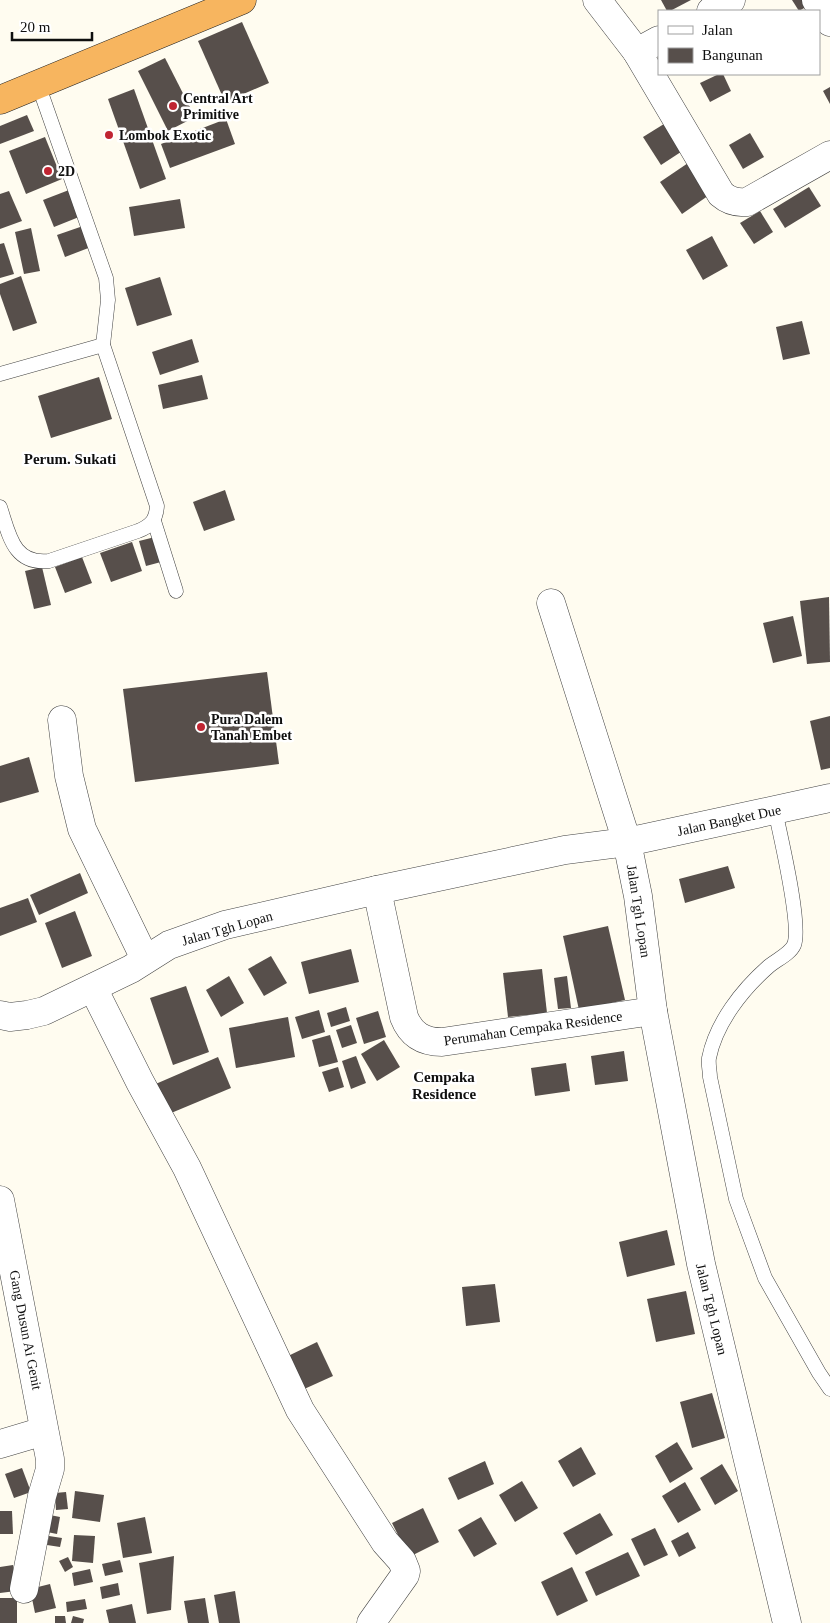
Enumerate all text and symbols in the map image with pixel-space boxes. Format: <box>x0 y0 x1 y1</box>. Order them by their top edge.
scale bar <box>12 10 92 42</box>
legend <box>658 10 820 75</box>
text: 20 m <box>20 19 51 35</box>
text: Jalan <box>702 22 733 38</box>
text: Bangunan <box>702 47 763 63</box>
place label: Central Art Primitive <box>183 91 253 122</box>
marker: Central Art Primitive <box>167 100 179 112</box>
place label: Lombok Exotic <box>119 128 211 143</box>
marker: Lombok Exotic <box>103 129 115 141</box>
place label: 2D <box>58 164 75 179</box>
marker: 2D <box>42 165 54 177</box>
district label: Perum. Sukati <box>24 451 116 467</box>
place label: Pura Dalem Tanah Embet <box>211 712 292 743</box>
marker: Pura Dalem Tanah Embet <box>195 721 207 733</box>
street label: Jalan Bangket Due <box>676 802 782 839</box>
street label: Jalan Tgh Lopan <box>624 864 653 959</box>
street label: Jalan Tgh Lopan <box>180 908 274 949</box>
street label: Perumahan Cempaka Residence <box>443 1009 623 1048</box>
district label: Cempaka Residence <box>412 1069 476 1102</box>
street label: Jalan Tgh Lopan <box>693 1262 730 1356</box>
street label: Gang Dusun Ai Genit <box>7 1269 45 1391</box>

